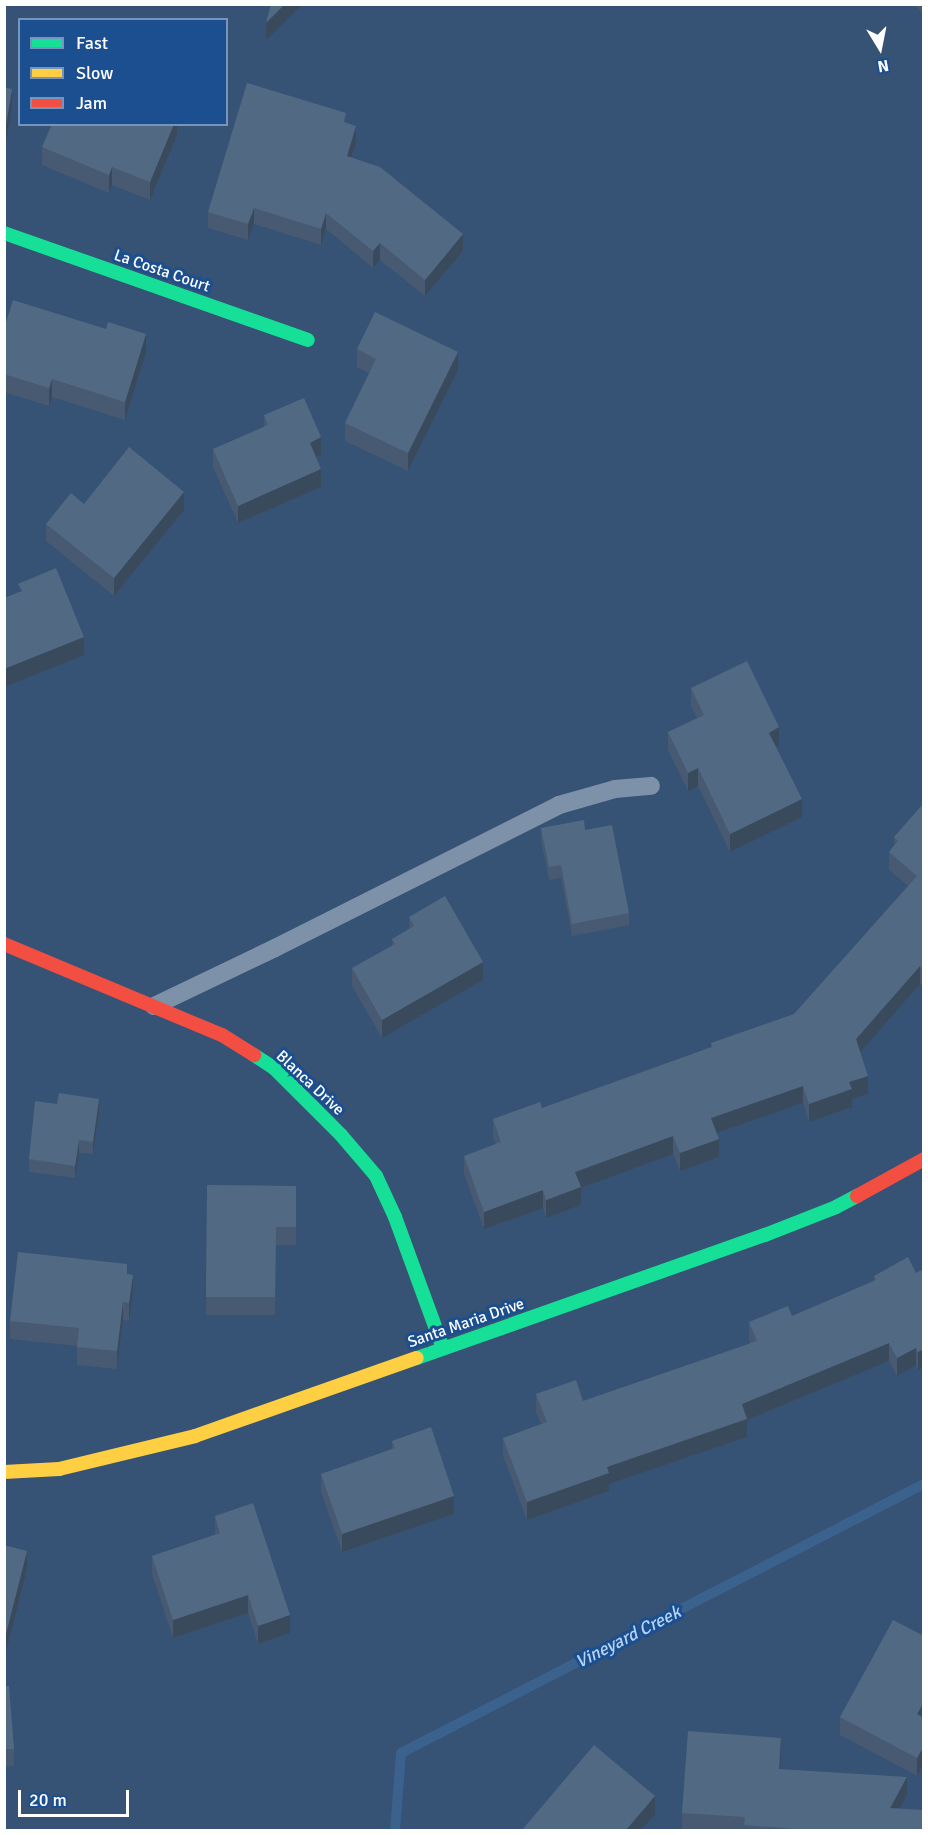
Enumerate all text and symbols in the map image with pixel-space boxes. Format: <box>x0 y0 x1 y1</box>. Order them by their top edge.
legend <box>18 18 228 126</box>
north arrow <box>850 18 910 78</box>
text: Fast <box>76 32 108 54</box>
text: N <box>876 55 890 77</box>
text: Slow <box>76 62 113 84</box>
text: Jam <box>76 92 107 114</box>
street label: La Costa Court <box>111 246 213 296</box>
street label: Blanca Drive <box>272 1047 348 1119</box>
street label: Santa Maria Drive <box>405 1294 527 1352</box>
water label: Vineyard Creek <box>572 1601 684 1673</box>
scale bar <box>21 1778 132 1816</box>
text: 20 m <box>29 1789 67 1811</box>

